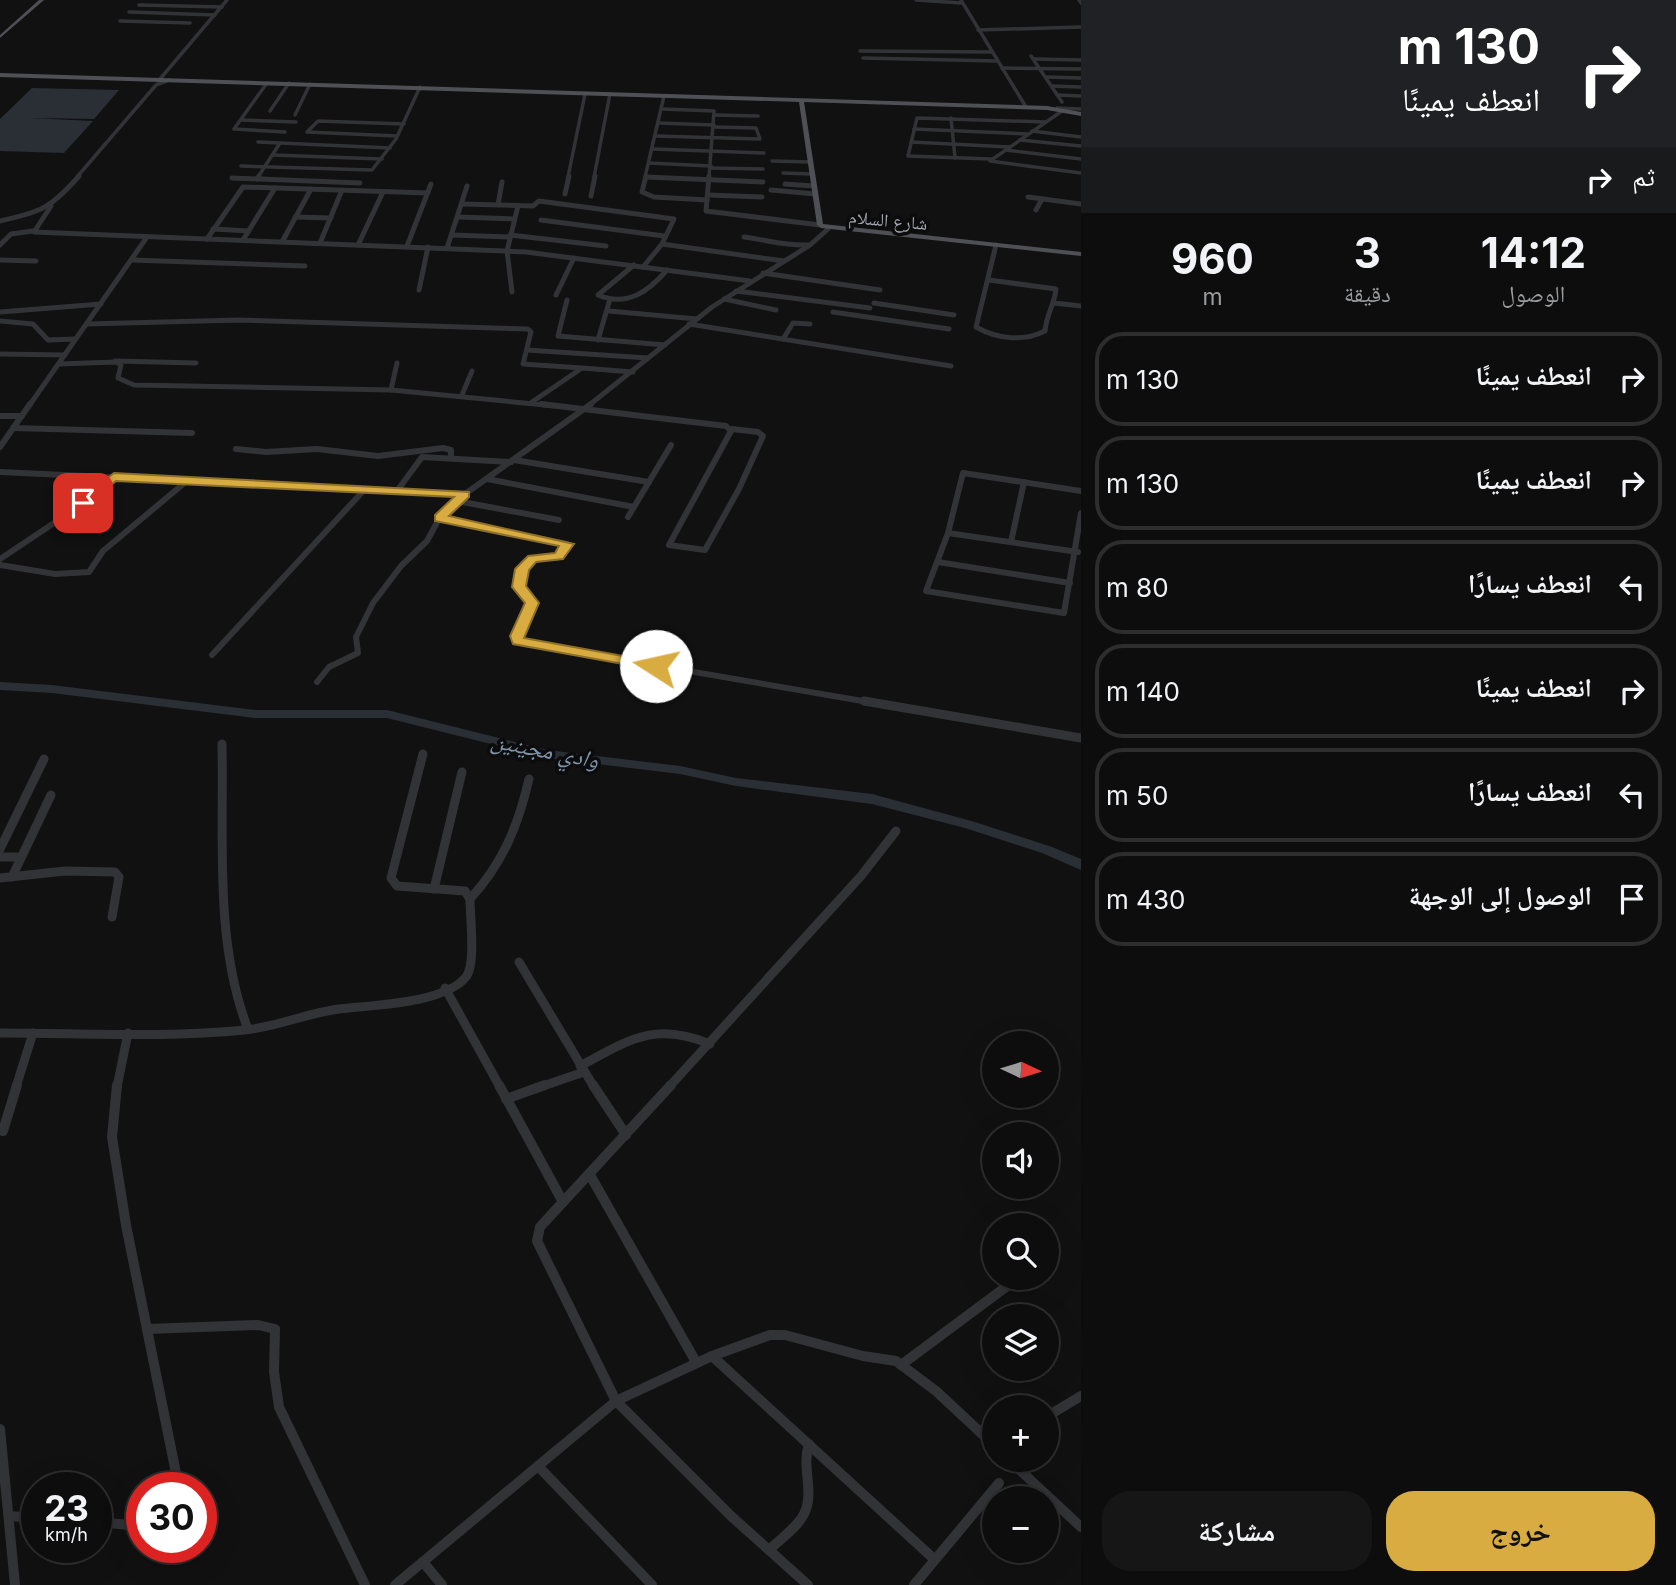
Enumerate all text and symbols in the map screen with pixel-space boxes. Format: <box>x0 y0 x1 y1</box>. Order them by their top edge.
text: 130 m <box>1398 17 1540 76</box>
icon: right <box>1564 28 1655 119</box>
text: انعطف يمينًا <box>1402 80 1540 119</box>
icon: right <box>1580 161 1618 199</box>
text: ثم <box>1632 161 1655 192</box>
street label: شارع السلام <box>848 206 928 236</box>
text: 3 <box>1354 227 1381 278</box>
text: 14:12 <box>1481 227 1586 278</box>
text: 960 <box>1171 233 1254 284</box>
text: دقيقة <box>1344 280 1391 308</box>
text: الوصول <box>1502 280 1565 308</box>
text: m <box>1202 283 1223 311</box>
text: انعطف يمينًا <box>1476 360 1592 391</box>
icon: right <box>1613 360 1651 398</box>
text: 130 m <box>1106 364 1179 395</box>
text: انعطف يمينًا <box>1476 464 1592 495</box>
icon: right <box>1613 464 1651 502</box>
text: 130 m <box>1106 468 1179 499</box>
pin <box>53 473 113 533</box>
icon: arrive <box>64 484 102 522</box>
text: انعطف يسارًا <box>1468 568 1592 599</box>
icon: left <box>1613 568 1651 606</box>
text: 80 m <box>1106 572 1169 603</box>
position arrow <box>619 629 693 703</box>
text: انعطف يمينًا <box>1476 672 1592 703</box>
icon: right <box>1613 672 1651 710</box>
text: 140 m <box>1106 676 1180 707</box>
water label: وادي مجينين <box>488 726 601 779</box>
text: انعطف يسارًا <box>1468 776 1592 807</box>
icon: left <box>1613 776 1651 814</box>
text: 50 m <box>1106 780 1168 811</box>
text: الوصول إلى الوجهة <box>1409 880 1592 911</box>
icon: arrive <box>1613 880 1651 918</box>
text: 430 m <box>1106 884 1185 915</box>
north arrow <box>982 1031 1059 1108</box>
map controls <box>982 1031 1059 1563</box>
button: sound <box>982 1122 1059 1199</box>
button: search <box>982 1213 1059 1290</box>
button: layers <box>982 1304 1059 1381</box>
button: + <box>982 1395 1059 1472</box>
speed limit sign: 30 <box>126 1472 217 1563</box>
button: − <box>982 1486 1059 1563</box>
text: 23 <box>44 1487 89 1529</box>
button: مشاركة <box>1102 1491 1372 1571</box>
button: خروج <box>1386 1491 1655 1571</box>
text: km/h <box>45 1524 88 1545</box>

